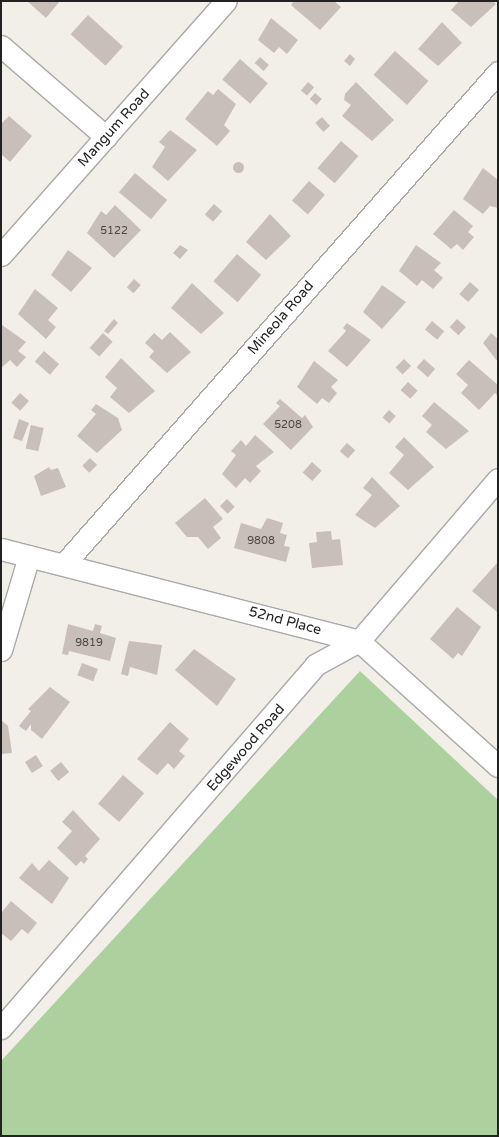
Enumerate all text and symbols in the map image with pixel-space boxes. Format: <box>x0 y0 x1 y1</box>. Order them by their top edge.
street label: Mangum Road <box>75 86 153 170</box>
house number: 5122 <box>100 224 128 238</box>
street label: Mineola Road <box>244 278 318 358</box>
house number: 5208 <box>274 418 302 432</box>
house number: 9808 <box>247 534 275 548</box>
street label: 52nd Place <box>247 603 323 639</box>
house number: 9819 <box>75 636 103 650</box>
street label: Edgewood Road <box>204 701 288 795</box>

